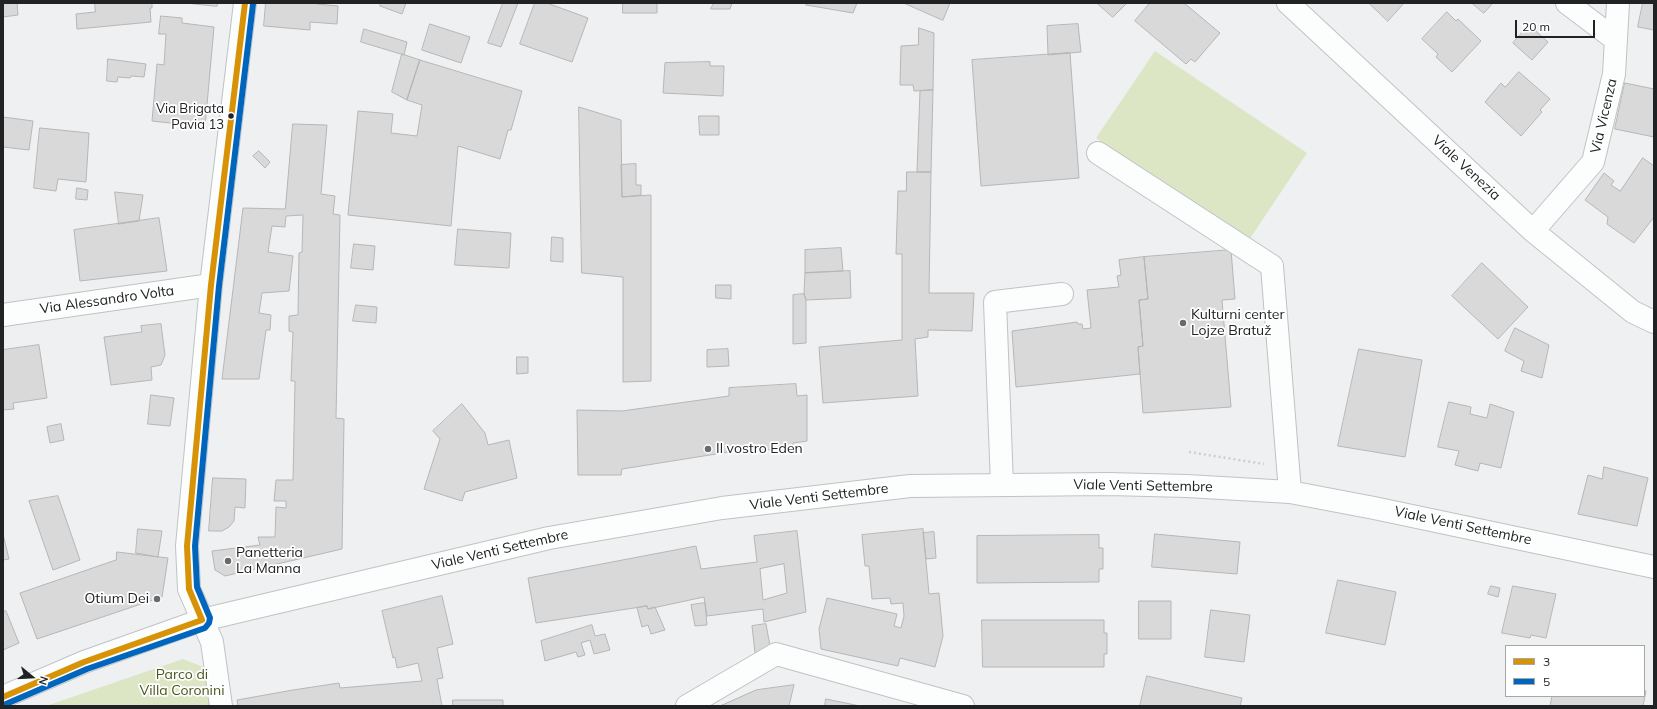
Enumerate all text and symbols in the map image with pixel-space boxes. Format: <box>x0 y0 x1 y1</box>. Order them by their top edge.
scale bar <box>1517 12 1597 38</box>
text: 20 m <box>1522 19 1550 34</box>
street label: Via Vicenza <box>1587 77 1621 155</box>
place label: Via Brigata Pavia 13 <box>156 101 224 132</box>
marker: Via Brigata Pavia 13 <box>226 111 236 121</box>
street label: Viale Venezia <box>1428 132 1504 204</box>
street label: Via Alessandro Volta <box>39 282 175 318</box>
place label: Kulturni center Lojze Bratuž <box>1191 307 1285 340</box>
marker: Kulturni center Lojze Bratuž <box>1178 318 1188 328</box>
place label: Il vostro Eden <box>716 441 803 457</box>
marker: Il vostro Eden <box>703 444 713 454</box>
street label: Viale Venti Settembre <box>1073 476 1213 496</box>
street label: Viale Venti Settembre <box>749 480 889 514</box>
street label: Viale Venti Settembre <box>1393 503 1533 549</box>
street label: Viale Venti Settembre <box>430 526 570 574</box>
place label: Panetteria La Manna <box>236 545 303 578</box>
marker: Panetteria La Manna <box>223 556 233 566</box>
place label: Otium Dei <box>85 591 149 607</box>
marker: Otium Dei <box>152 594 162 604</box>
legend <box>1505 645 1645 697</box>
text: 3 <box>1543 654 1550 669</box>
north arrow <box>12 657 52 697</box>
park label: Parco di Villa Coronini <box>140 667 224 700</box>
text: 5 <box>1543 674 1550 689</box>
text: N <box>35 675 51 687</box>

